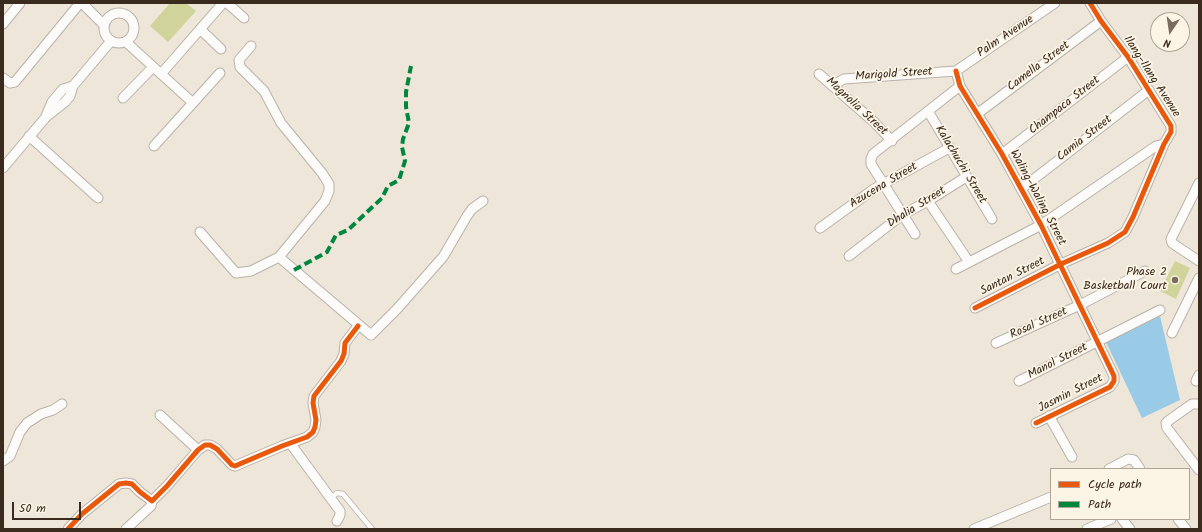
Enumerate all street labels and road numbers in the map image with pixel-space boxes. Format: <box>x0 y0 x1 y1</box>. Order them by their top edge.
street label: Palm Avenue <box>975 13 1037 61</box>
street label: Ilang-Ilang Avenue <box>1119 33 1183 121</box>
street label: Camella Street <box>1005 39 1073 95</box>
street label: Marigold Street <box>855 65 933 85</box>
street label: Champaca Street <box>1027 74 1103 138</box>
street label: Magnolia Street <box>822 75 890 139</box>
street label: Camia Street <box>1055 113 1115 165</box>
street label: Kalachuchi Street <box>931 123 989 207</box>
street label: Waling-Waling Street <box>1006 148 1068 248</box>
street label: Azucena Street <box>848 160 920 212</box>
street label: Dhalia Street <box>885 184 949 232</box>
street label: Santan Street <box>978 255 1048 299</box>
street label: Rosal Street <box>1008 305 1070 343</box>
street label: Manol Street <box>1026 341 1090 383</box>
street label: Jasmin Street <box>1036 372 1106 416</box>

